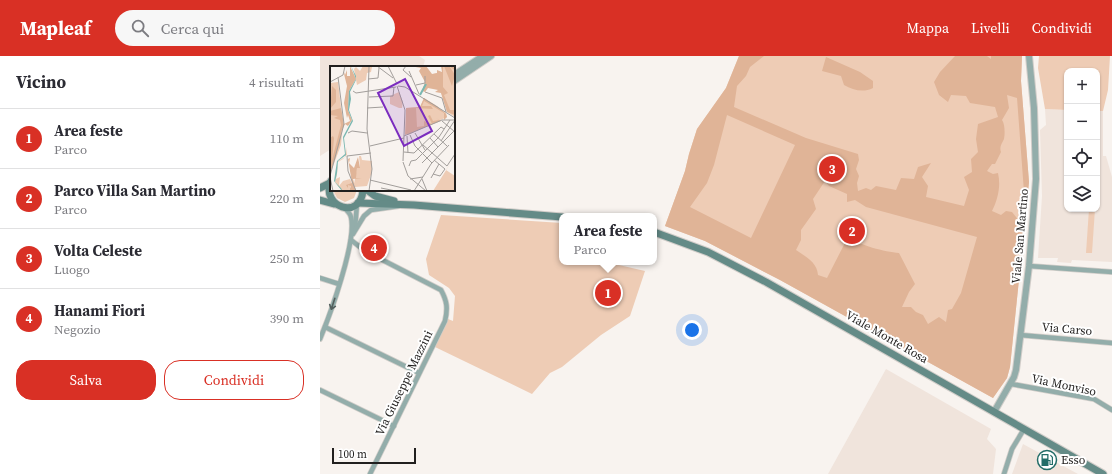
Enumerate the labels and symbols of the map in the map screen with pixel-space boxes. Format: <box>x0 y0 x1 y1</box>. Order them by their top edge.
inset map <box>330 66 455 191</box>
pin: 3 <box>819 154 845 184</box>
street label: Viale San Martino <box>1008 187 1032 284</box>
pin: 2 <box>839 216 865 246</box>
pin: 4 <box>361 233 387 263</box>
pin: 1 <box>595 278 621 308</box>
one-way arrow <box>329 298 336 311</box>
street label: Viale Monte Rosa <box>843 307 932 368</box>
street label: Via Carso <box>1041 319 1093 339</box>
your location <box>682 320 702 340</box>
street label: Via Giuseppe Mazzini <box>372 327 437 438</box>
street label: Via Monviso <box>1030 370 1098 400</box>
scale bar <box>332 446 416 465</box>
fuel station icon: Esso <box>1036 449 1058 471</box>
place label: Esso <box>1061 452 1086 468</box>

